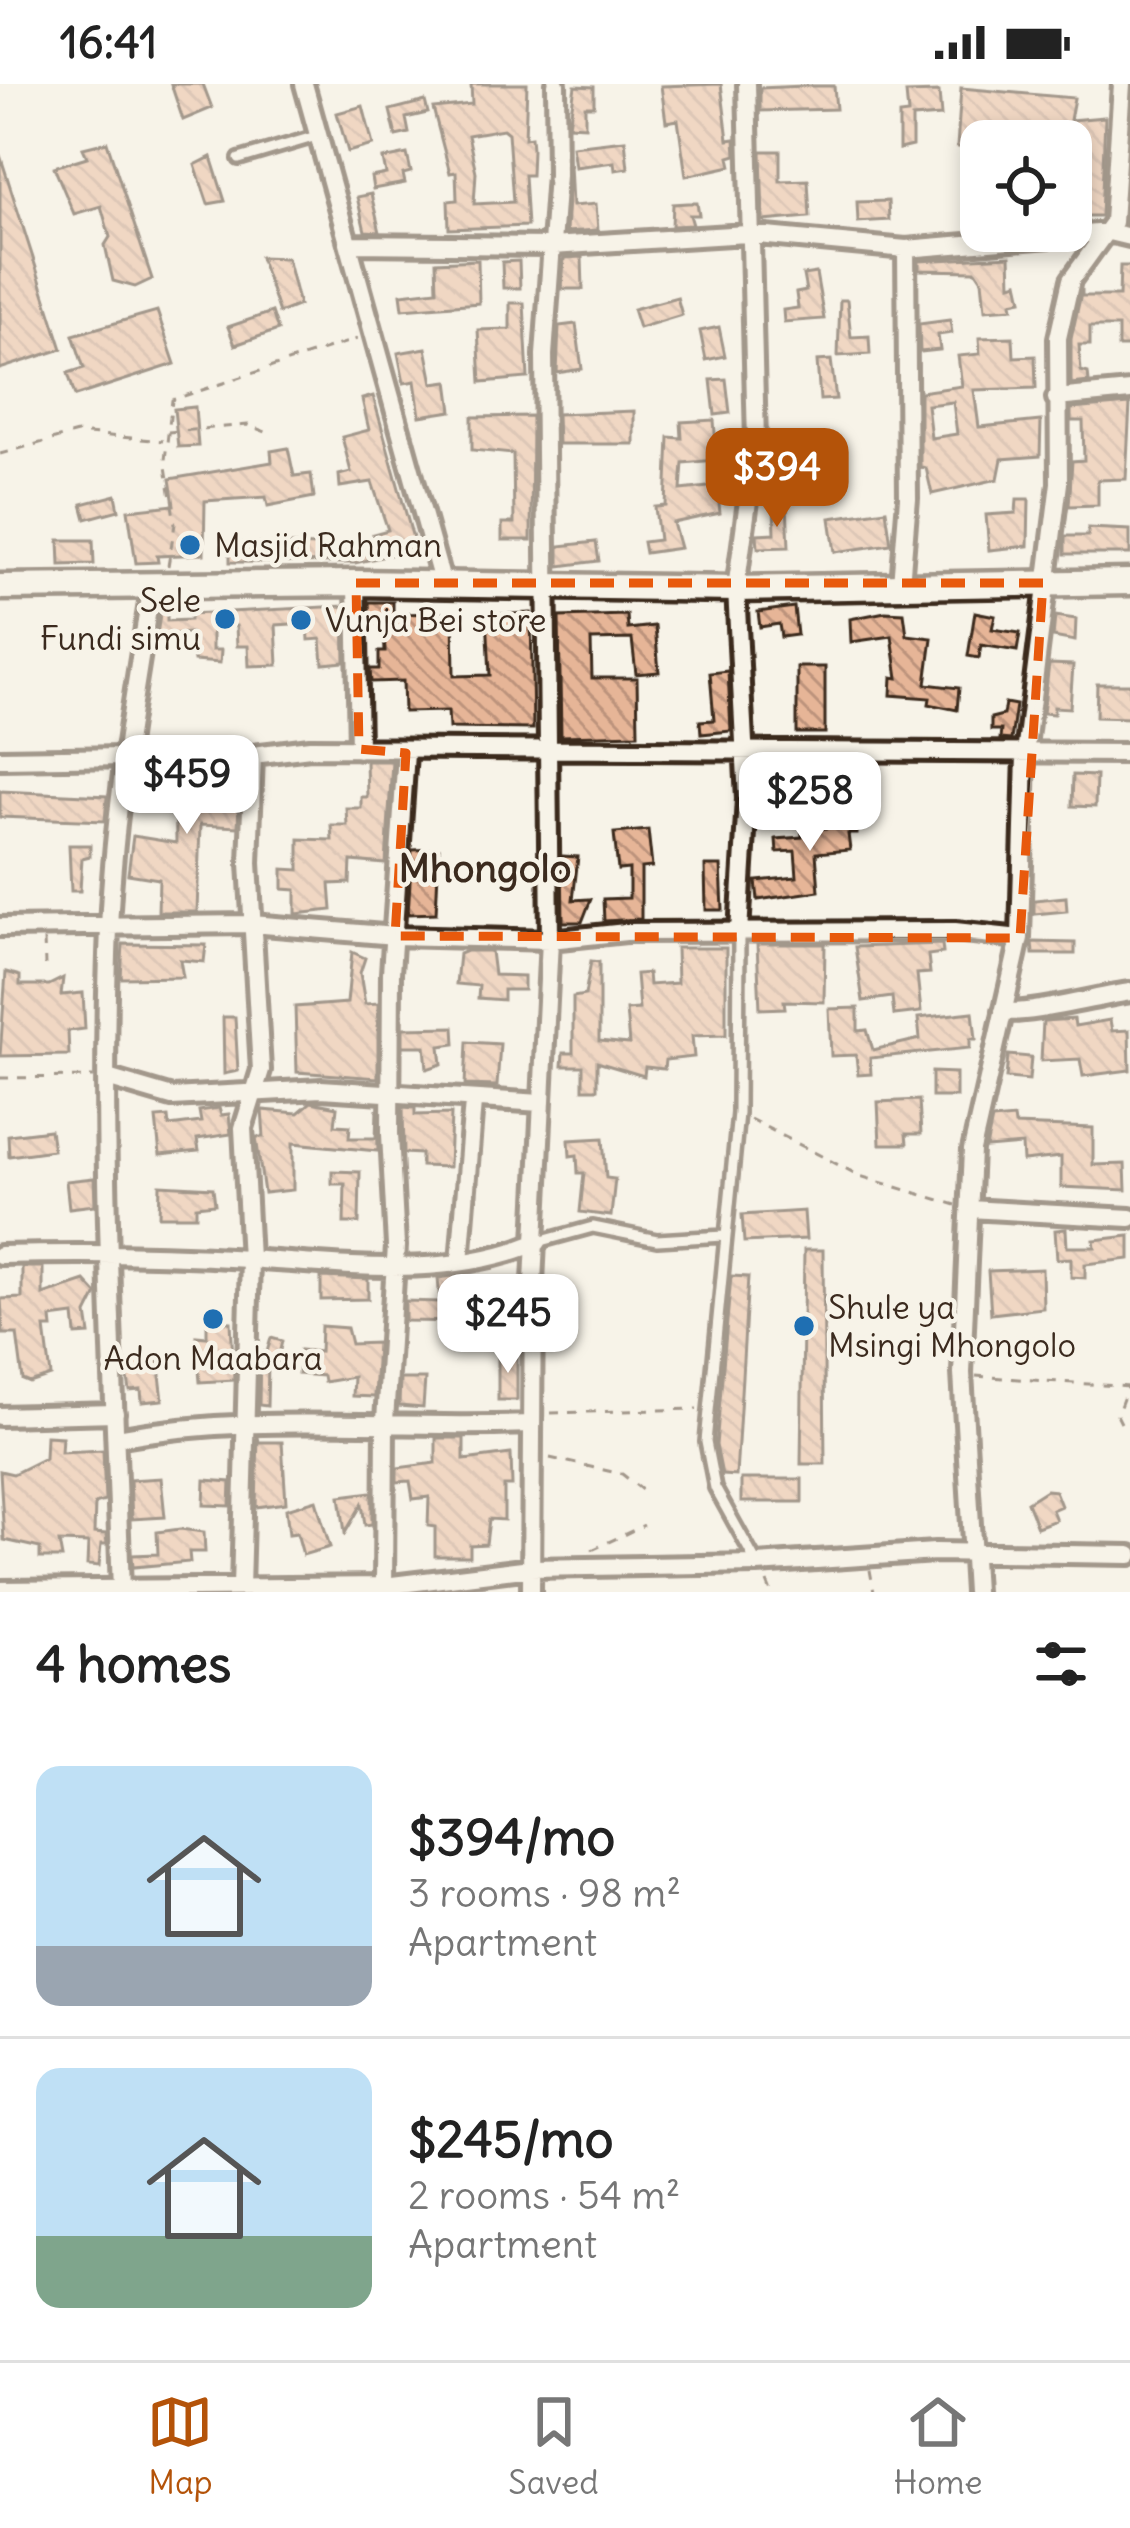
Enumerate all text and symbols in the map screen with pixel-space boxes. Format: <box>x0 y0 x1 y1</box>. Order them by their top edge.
text: 16:41 <box>60 14 157 70</box>
map controls <box>960 120 1092 252</box>
button: locate <box>960 120 1092 252</box>
pin: $394 <box>706 428 848 530</box>
text: $394 <box>733 442 821 491</box>
place label: Masjid Rahman <box>214 524 442 566</box>
marker: Masjid Rahman <box>177 532 203 558</box>
place label: Sele Fundi simu <box>40 579 201 659</box>
place label: Vunja Bei store <box>325 599 547 641</box>
marker: Sele Fundi simu <box>212 606 238 632</box>
marker: Vunja Bei store <box>288 607 314 633</box>
pin: $459 <box>116 735 258 837</box>
text: $459 <box>143 749 232 798</box>
pin: $258 <box>739 752 881 854</box>
text: $258 <box>766 766 854 815</box>
district label: Mhongolo <box>399 844 571 893</box>
pin: $245 <box>437 1274 579 1376</box>
place label: Shule ya Msingi Mhongolo <box>828 1286 1076 1366</box>
text: $245 <box>464 1288 552 1337</box>
marker: Adon Maabara <box>200 1306 226 1332</box>
marker: Shule ya Msingi Mhongolo <box>791 1313 817 1339</box>
place label: Adon Maabara <box>103 1337 323 1379</box>
icon: filters <box>1028 1631 1094 1697</box>
text: 4 homes <box>36 1632 231 1696</box>
text: $394/mo <box>408 1805 615 1869</box>
icon: home <box>132 1814 276 1958</box>
text: 3 rooms · 98 m² <box>408 1869 681 1918</box>
text: Apartment <box>408 1918 597 1967</box>
text: $245/mo <box>408 2107 613 2171</box>
icon: home <box>132 2116 276 2260</box>
text: 2 rooms · 54 m² <box>408 2171 680 2220</box>
text: Apartment <box>408 2220 597 2269</box>
tab: Map <box>147 2389 213 2503</box>
tab: Saved <box>508 2389 599 2503</box>
tab: Home <box>894 2389 983 2503</box>

